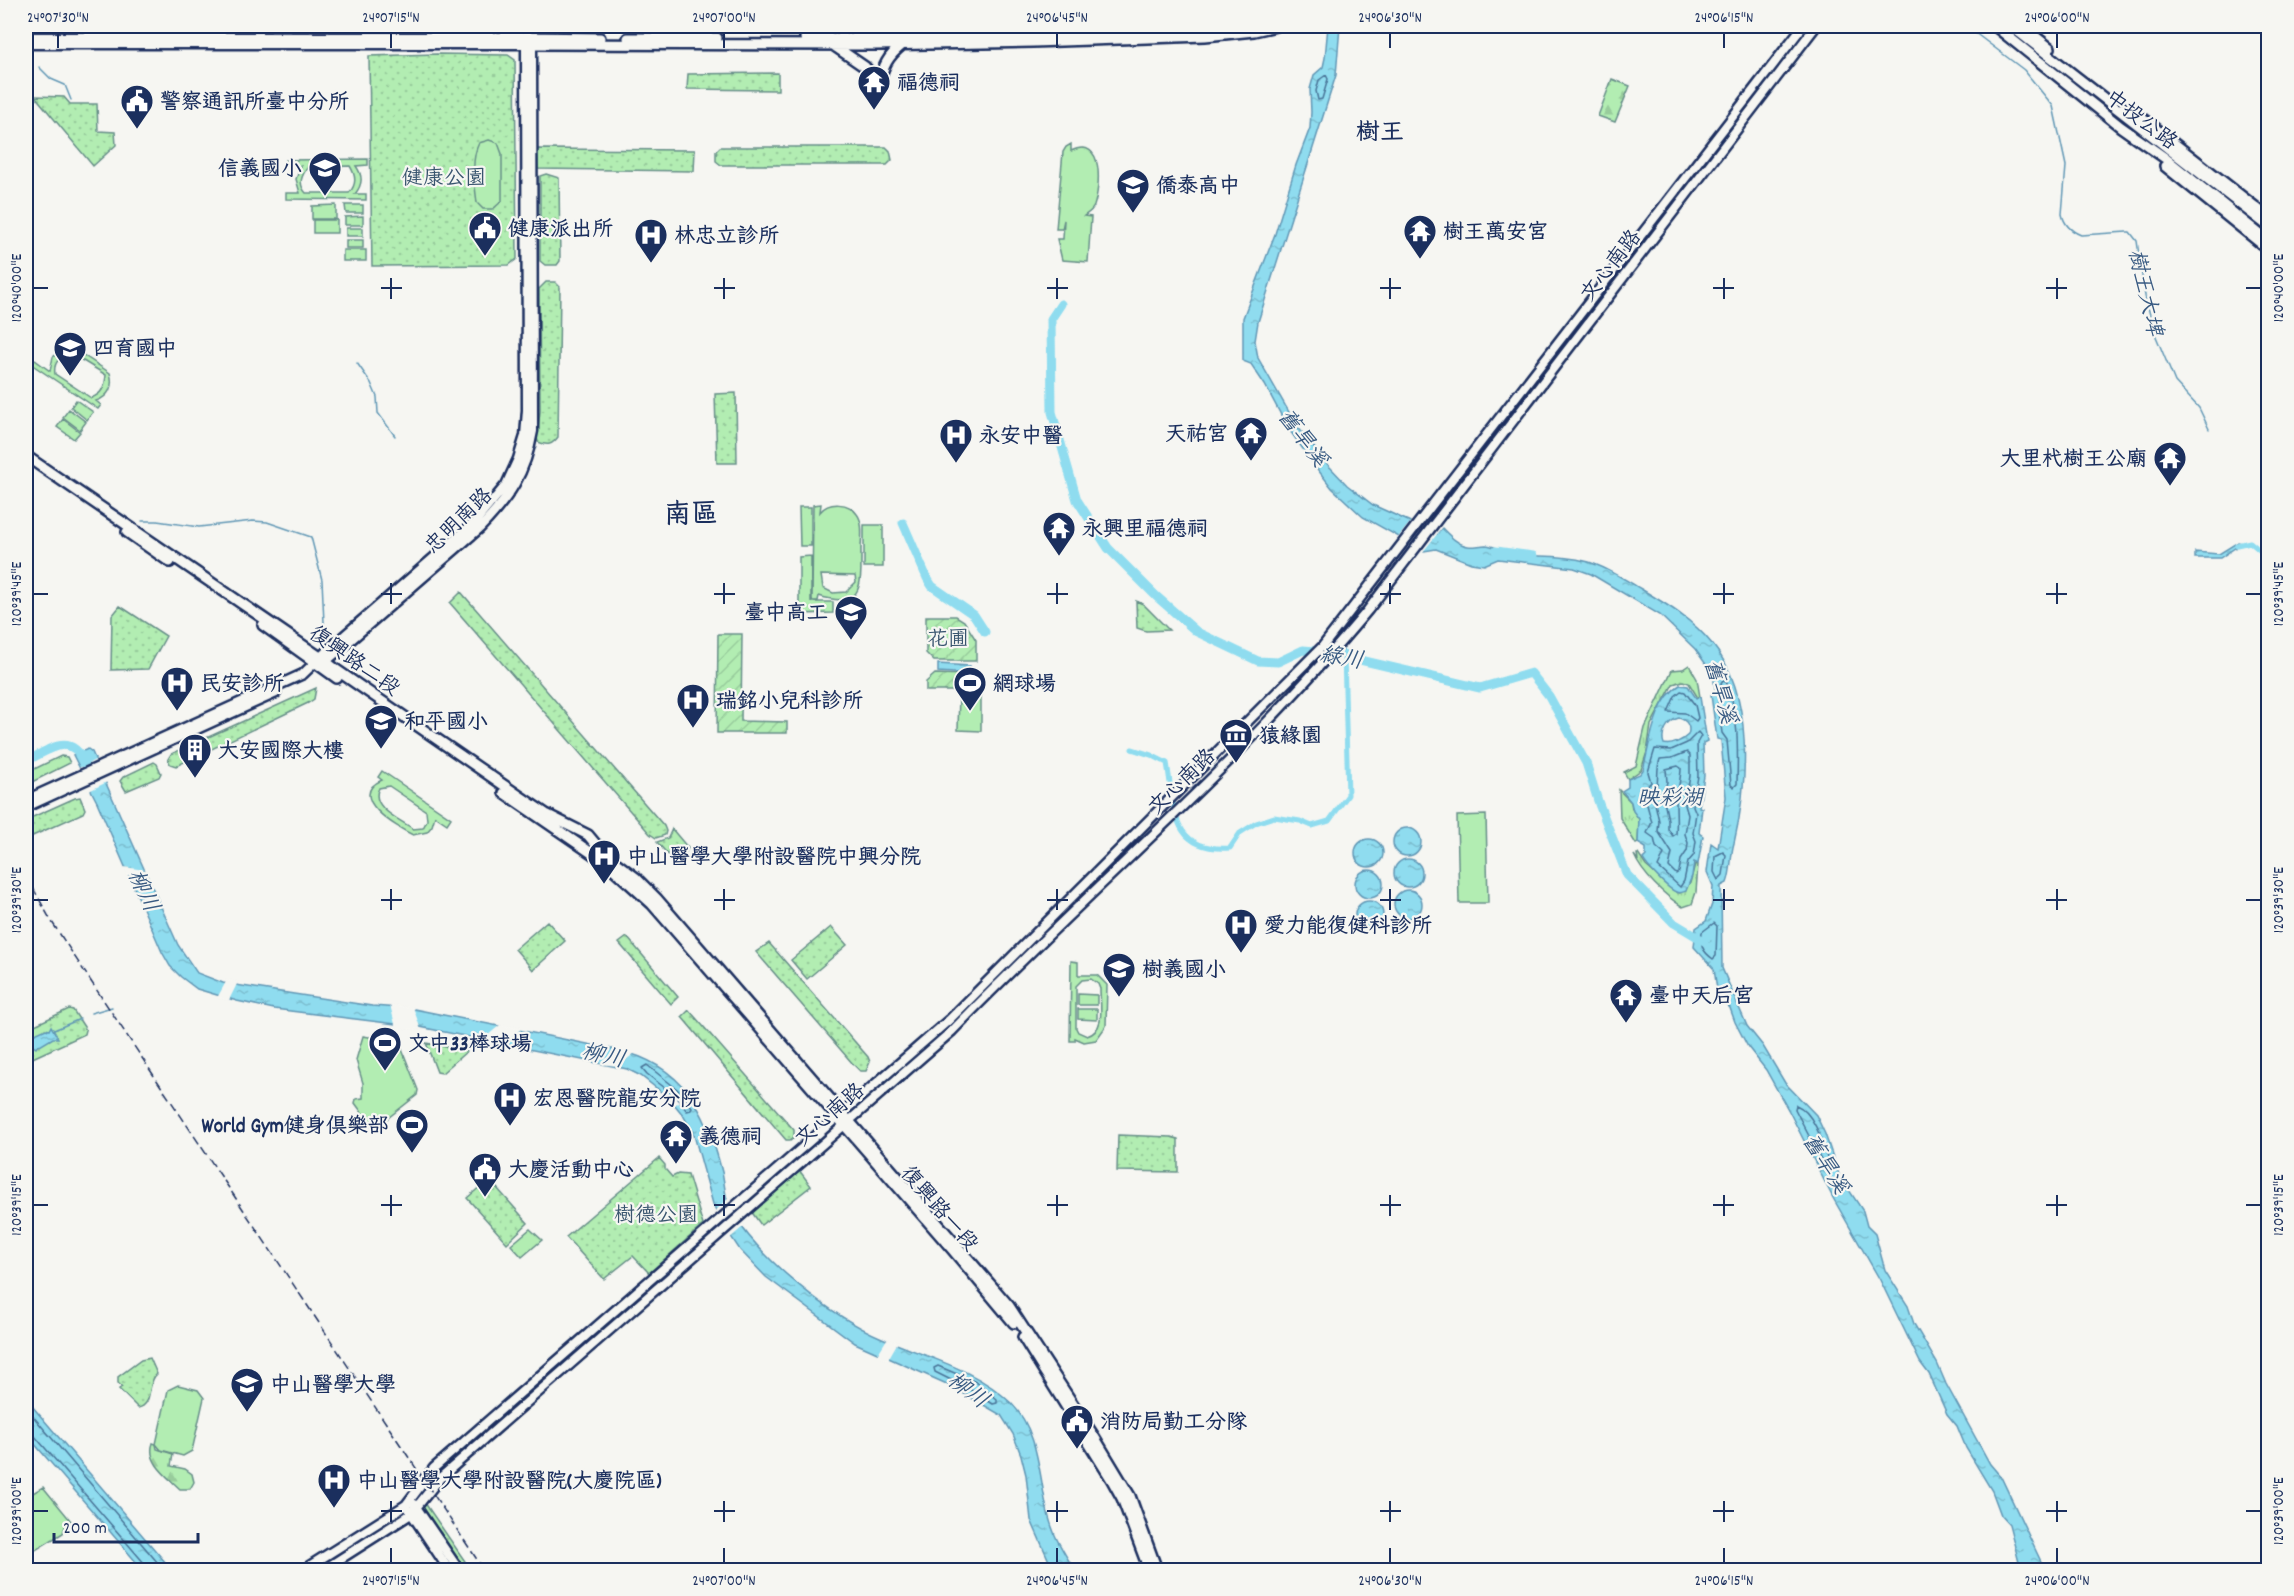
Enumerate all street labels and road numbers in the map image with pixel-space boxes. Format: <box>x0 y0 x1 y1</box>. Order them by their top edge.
street label: 中投公路 <box>2098 84 2183 159</box>
street label: 文心南路 <box>1575 225 1650 309</box>
street label: 忠明南路 <box>419 482 501 562</box>
street label: 復興路二段 <box>302 620 405 705</box>
street label: 文心南路 <box>1142 743 1224 823</box>
street label: 文心南路 <box>789 1077 873 1155</box>
street label: 復興路一段 <box>892 1161 983 1259</box>

